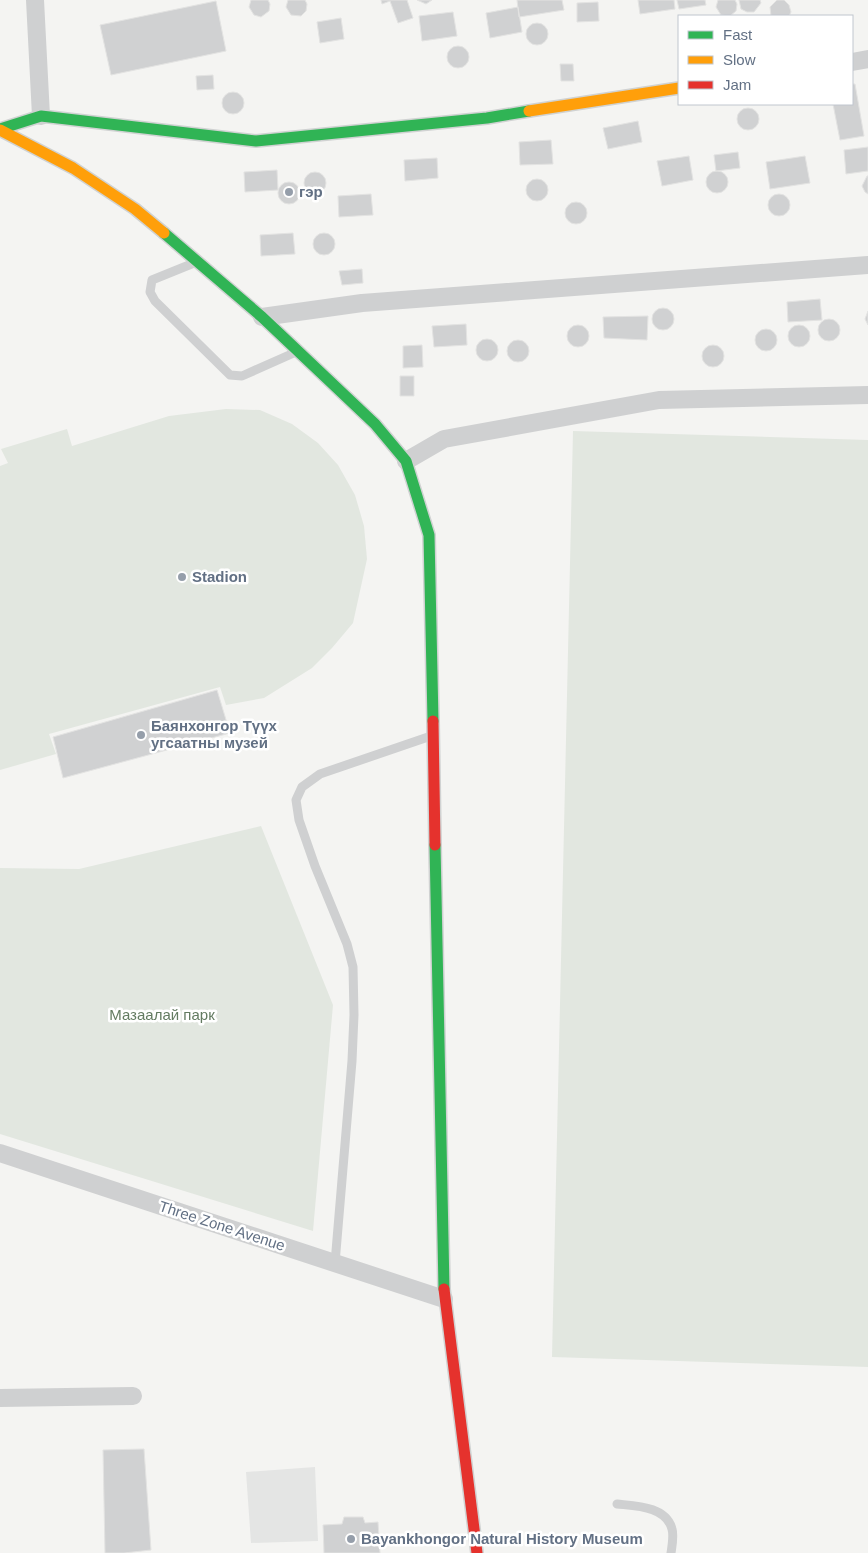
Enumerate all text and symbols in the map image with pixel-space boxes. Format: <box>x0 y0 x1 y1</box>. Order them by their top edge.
legend <box>678 15 853 105</box>
text: Fast <box>723 26 753 43</box>
text: Slow <box>723 51 756 68</box>
text: Jam <box>723 76 751 93</box>
place label: гэр <box>299 183 323 200</box>
marker: гэр <box>283 186 295 198</box>
place label: Stadion <box>192 568 247 585</box>
marker: Stadion <box>176 571 188 583</box>
place label: Баянхонгор Түүх угсаатны музей <box>151 717 278 751</box>
marker: Баянхонгор Түүх угсаатны музей <box>135 729 147 741</box>
park label: Мазаалай парк <box>109 1006 215 1023</box>
street label: Three Zone Avenue <box>157 1197 287 1254</box>
place label: Bayankhongor Natural History Museum <box>361 1530 643 1547</box>
marker: Bayankhongor Natural History Museum <box>345 1533 357 1545</box>

